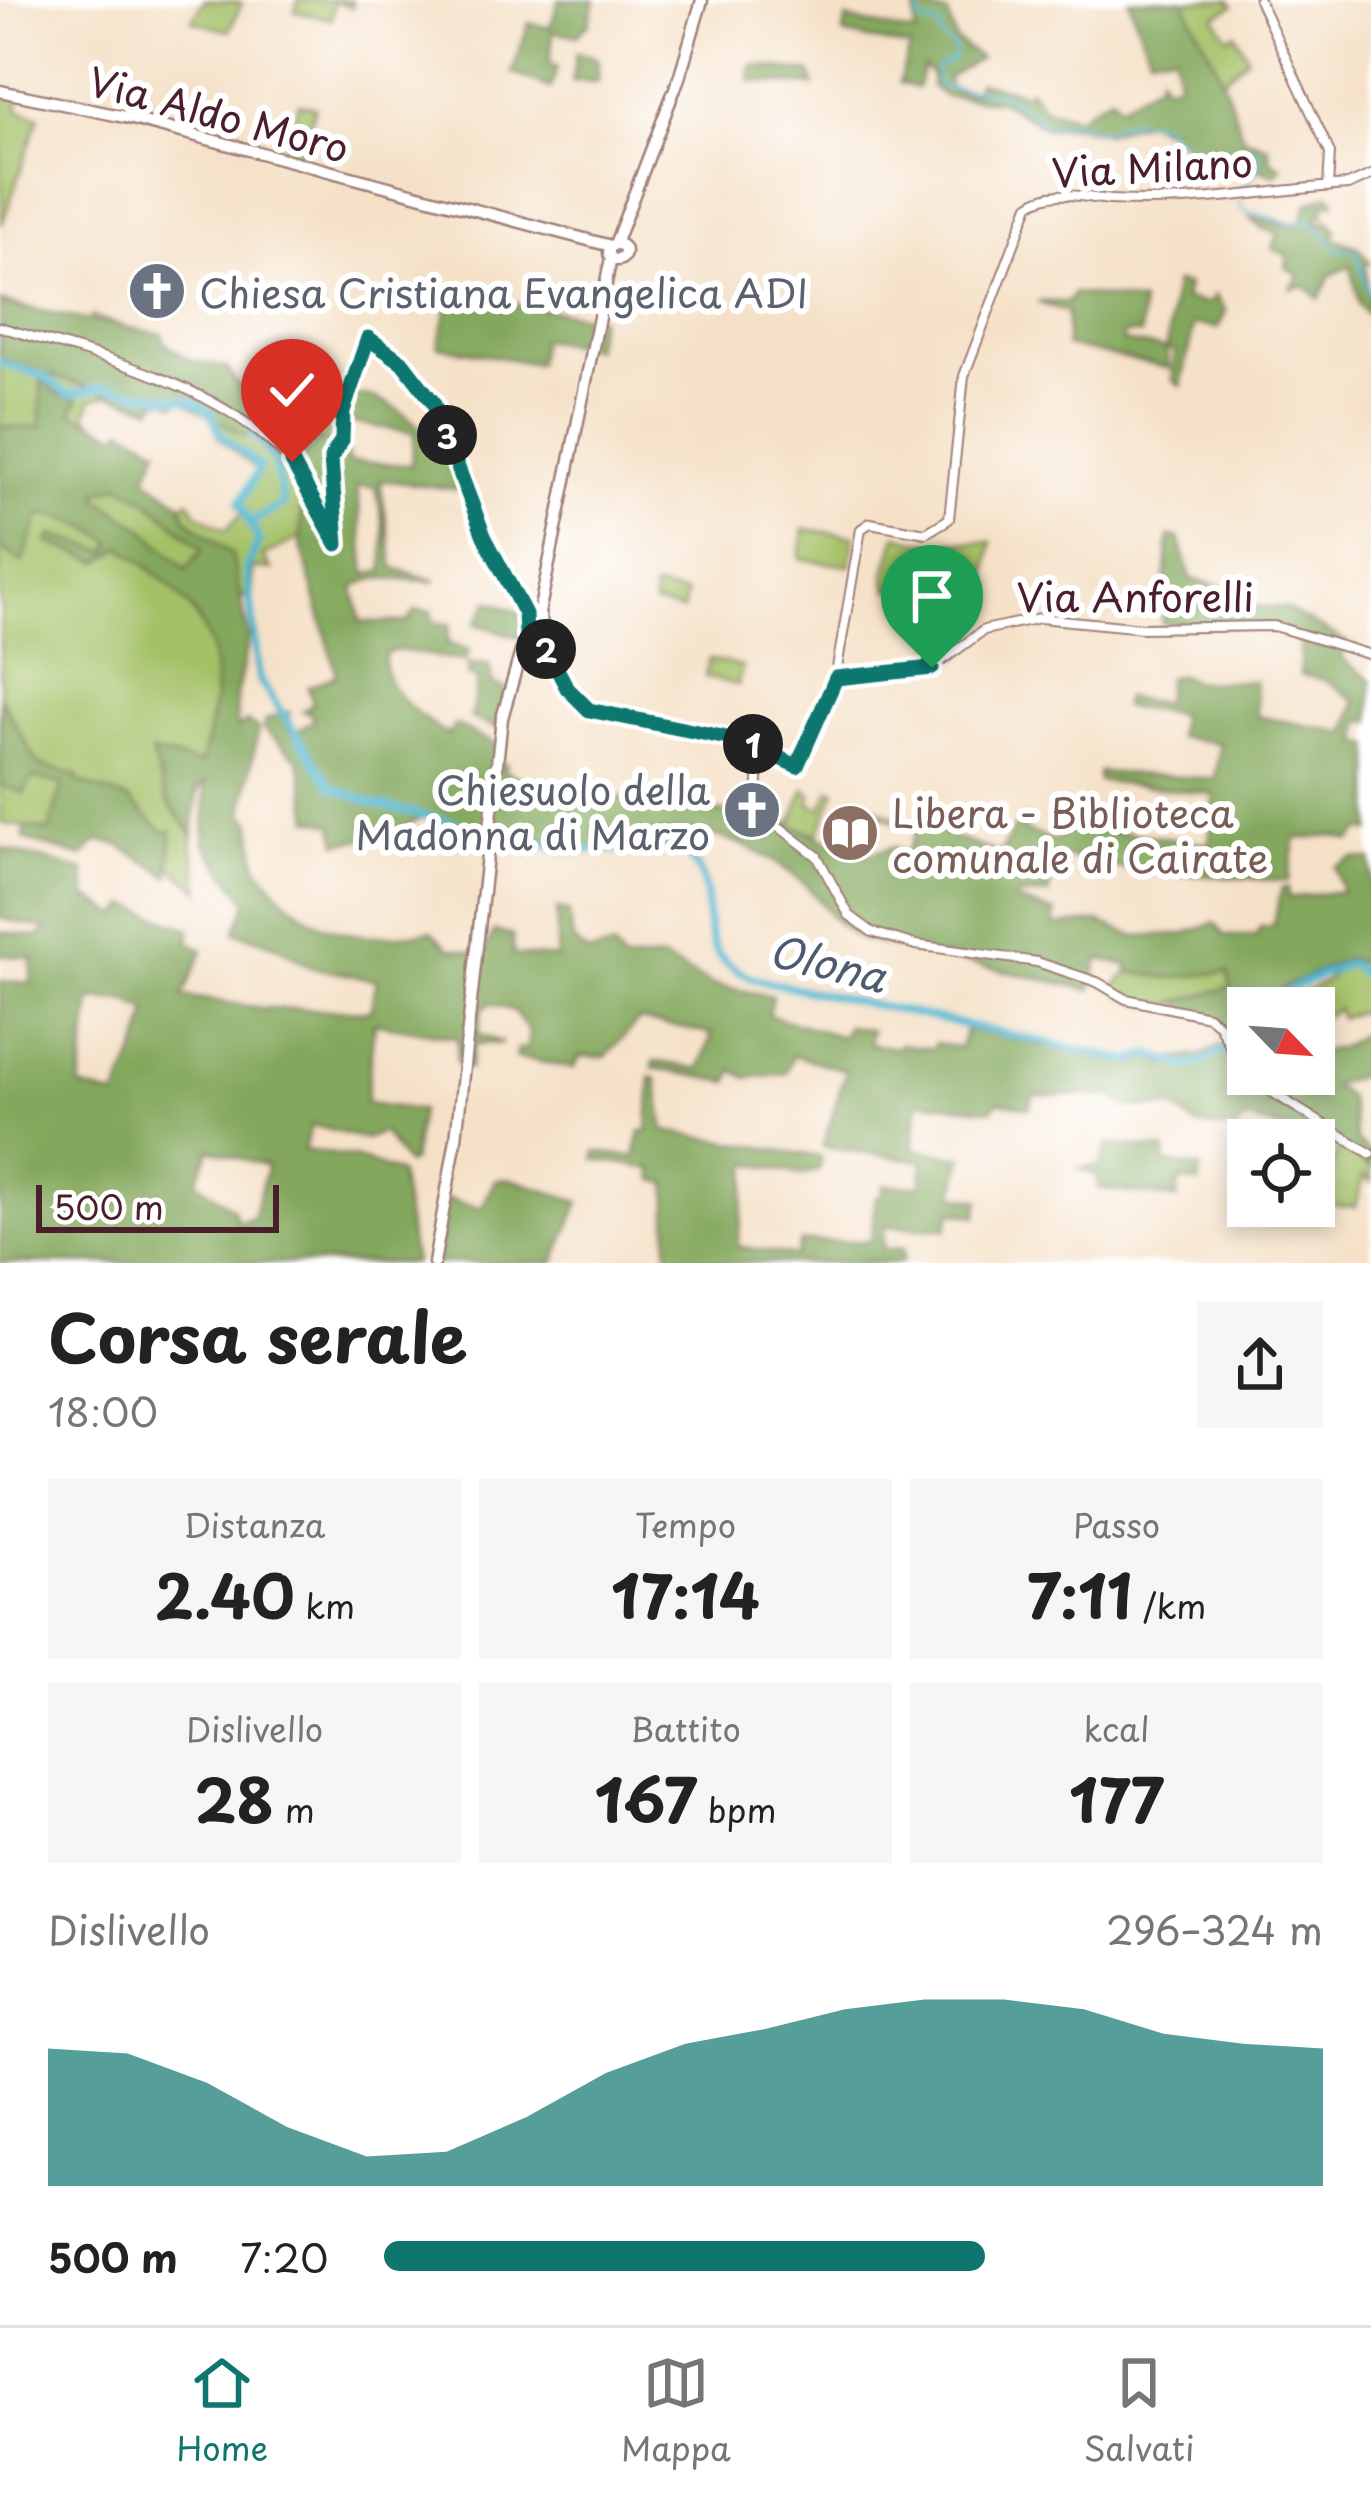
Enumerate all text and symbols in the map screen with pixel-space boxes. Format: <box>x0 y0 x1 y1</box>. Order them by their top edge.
street label: Via Aldo Moro <box>82 50 356 176</box>
street label: Via Milano <box>1050 131 1254 201</box>
church icon: Chiesa Cristiana Evangelica ADI <box>126 260 188 322</box>
place label: Chiesa Cristiana Evangelica ADI <box>199 262 809 321</box>
pin <box>241 339 343 462</box>
icon: check <box>259 357 325 423</box>
pin: 3 <box>417 405 477 465</box>
text: 3 <box>436 410 458 460</box>
pin <box>881 545 983 668</box>
icon: arrive <box>899 563 965 629</box>
street label: Via Anforelli <box>1016 566 1254 625</box>
pin: 2 <box>516 619 576 679</box>
text: 2 <box>534 624 558 674</box>
pin: 1 <box>723 714 783 774</box>
text: 1 <box>745 719 761 769</box>
place label: Chiesuolo della Madonna di Marzo <box>356 759 711 863</box>
church icon: Chiesuolo della Madonna di Marzo <box>721 779 783 841</box>
place label: Libera - Biblioteca comunale di Cairate <box>892 782 1268 886</box>
library icon: Libera - Biblioteca comunale di Cairate <box>819 802 881 864</box>
water label: Olona <box>763 917 894 1007</box>
north arrow <box>1227 987 1335 1095</box>
map controls <box>1227 987 1335 1227</box>
button: locate <box>1227 1119 1335 1227</box>
scale bar <box>36 1179 279 1232</box>
text: 500 m <box>54 1181 164 1231</box>
text: Corsa serale <box>48 1286 467 1385</box>
button: share <box>1197 1302 1323 1428</box>
text: 18:00 <box>48 1381 158 1440</box>
text: Distanza <box>184 1499 325 1549</box>
text: Tempo <box>635 1499 736 1549</box>
text: Passo <box>1073 1499 1160 1549</box>
text: 2.40 <box>154 1549 295 1639</box>
text: 17:14 <box>611 1549 760 1639</box>
text: 7:11 <box>1027 1549 1132 1639</box>
text: km <box>295 1580 355 1630</box>
text: /km <box>1132 1580 1206 1630</box>
text: Dislivello <box>186 1703 323 1753</box>
text: Battito <box>630 1703 741 1753</box>
text: kcal <box>1084 1703 1149 1753</box>
text: 28 <box>194 1753 274 1843</box>
text: 167 <box>595 1753 697 1843</box>
text: 177 <box>1069 1753 1164 1843</box>
text: m <box>274 1784 315 1834</box>
text: bpm <box>697 1784 776 1834</box>
text: Dislivello <box>48 1899 210 1958</box>
text: 296–324 m <box>1106 1899 1323 1958</box>
text: 500 m <box>48 2227 178 2286</box>
text: 7:20 <box>240 2227 328 2286</box>
tab: Home <box>176 2350 268 2472</box>
tab: Mappa <box>621 2350 731 2472</box>
tab: Salvati <box>1084 2350 1195 2472</box>

